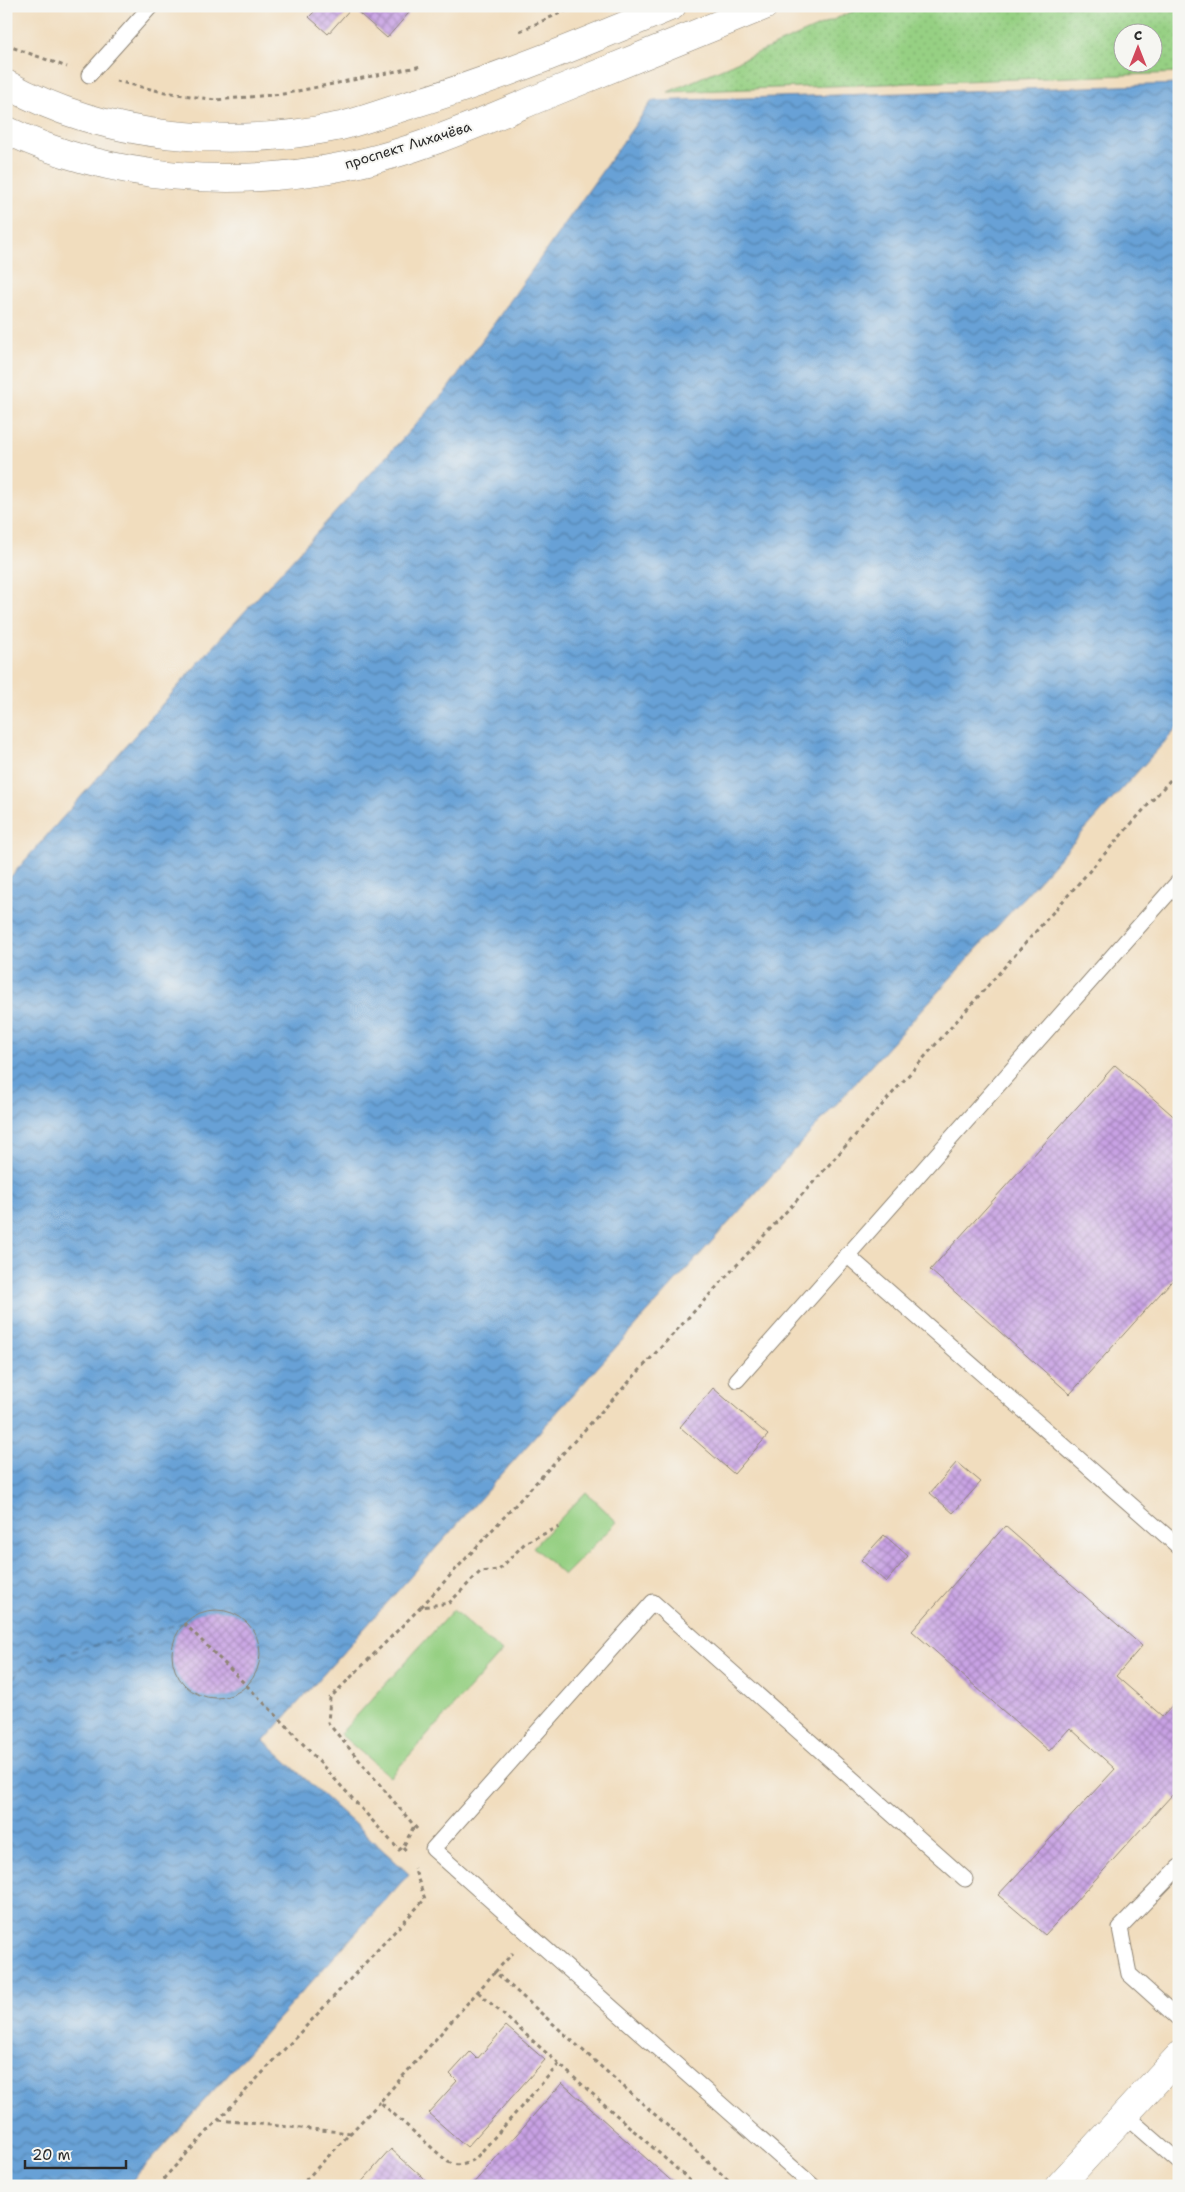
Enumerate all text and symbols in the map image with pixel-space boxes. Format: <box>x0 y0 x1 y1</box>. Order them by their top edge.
north arrow <box>1112 22 1162 72</box>
text: С <box>1134 26 1142 44</box>
street label: проспект Лихачёва <box>342 117 474 173</box>
scale bar <box>25 2137 126 2169</box>
text: 20 m <box>32 2145 71 2165</box>

